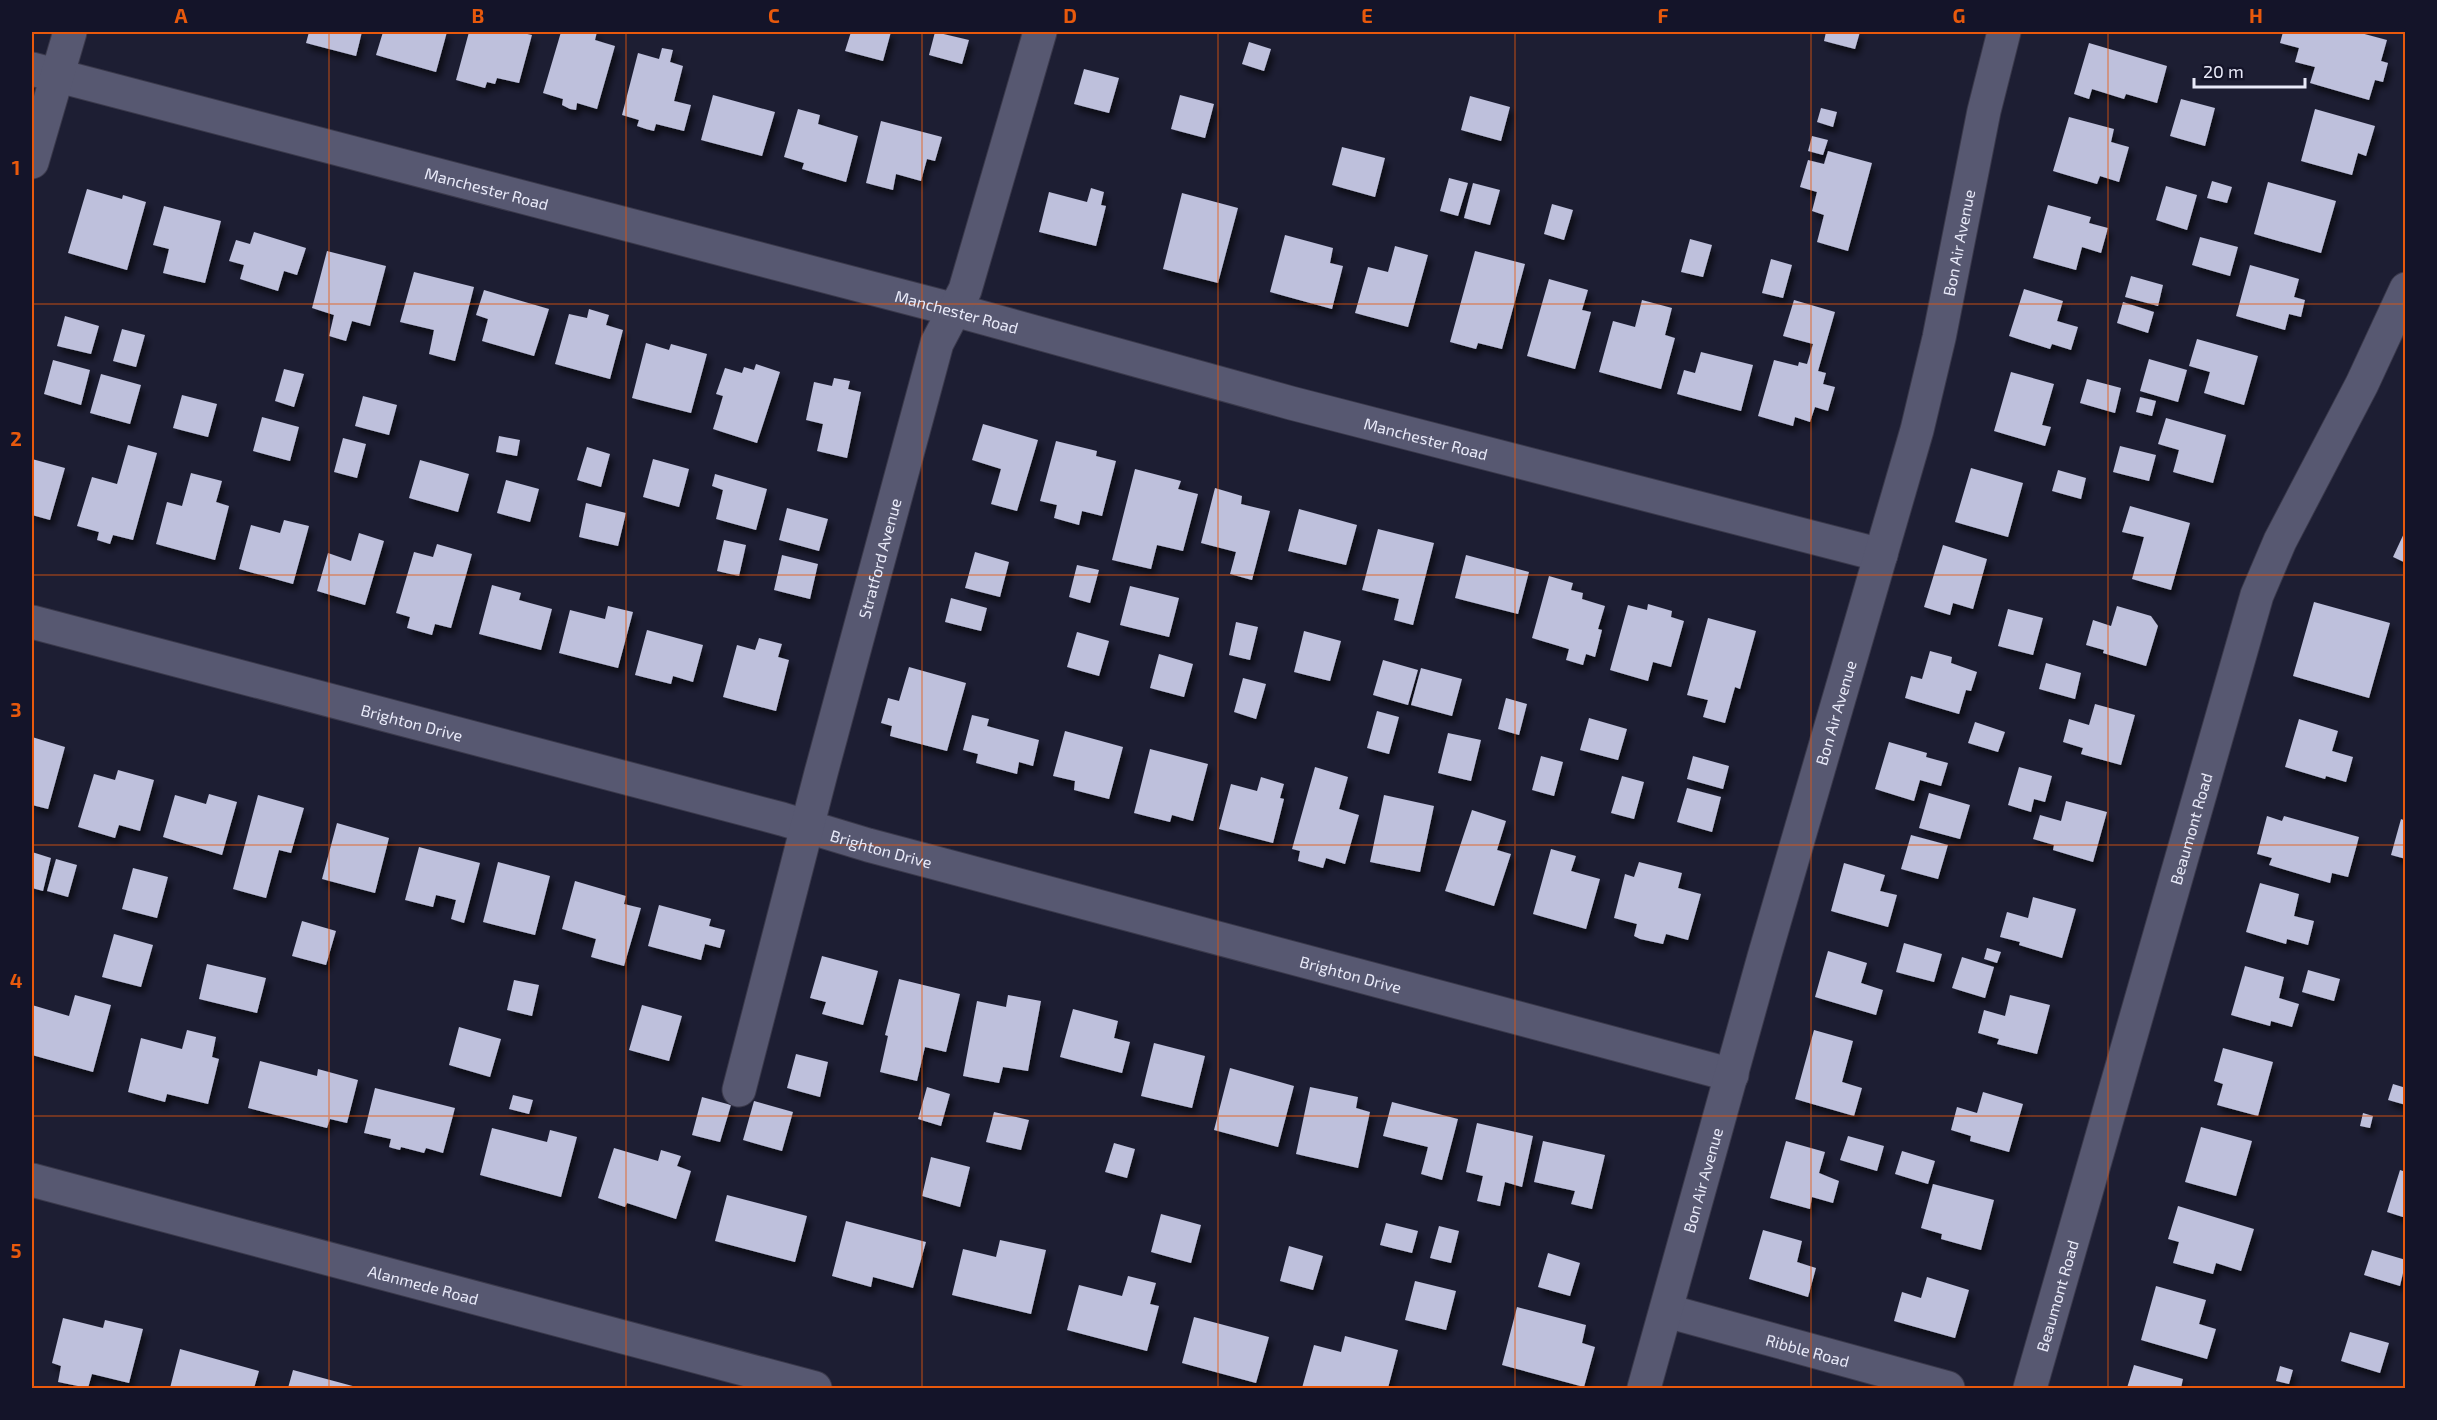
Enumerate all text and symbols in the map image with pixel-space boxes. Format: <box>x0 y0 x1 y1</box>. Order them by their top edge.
text: A <box>174 3 188 27</box>
text: B <box>472 3 484 27</box>
text: C <box>768 3 780 27</box>
text: D <box>1063 3 1077 27</box>
text: E <box>1361 3 1373 27</box>
text: F <box>1657 3 1669 27</box>
text: G <box>1953 3 1965 27</box>
text: H <box>2249 3 2263 27</box>
scale bar <box>2194 51 2305 89</box>
text: 20 m <box>2203 60 2244 82</box>
text: 1 <box>12 155 20 179</box>
street label: Manchester Road <box>423 162 551 213</box>
street label: Bon Air Avenue <box>1938 188 1978 298</box>
street label: Manchester Road <box>893 285 1021 337</box>
street label: Manchester Road <box>1362 413 1490 463</box>
text: 2 <box>10 426 22 450</box>
street label: Stratford Avenue <box>854 496 904 620</box>
street label: Bon Air Avenue <box>1811 658 1859 767</box>
text: 3 <box>10 697 22 721</box>
street label: Brighton Drive <box>359 699 465 744</box>
street label: Beaumont Road <box>2165 770 2215 887</box>
street label: Brighton Drive <box>828 825 934 871</box>
street label: Brighton Drive <box>1298 951 1404 996</box>
text: 4 <box>10 968 23 992</box>
street label: Bon Air Avenue <box>1678 1125 1726 1235</box>
text: 5 <box>10 1238 22 1262</box>
street label: Beaumont Road <box>2031 1238 2081 1354</box>
street label: Alanmede Road <box>366 1260 481 1308</box>
street label: Ribble Road <box>1764 1329 1852 1370</box>

